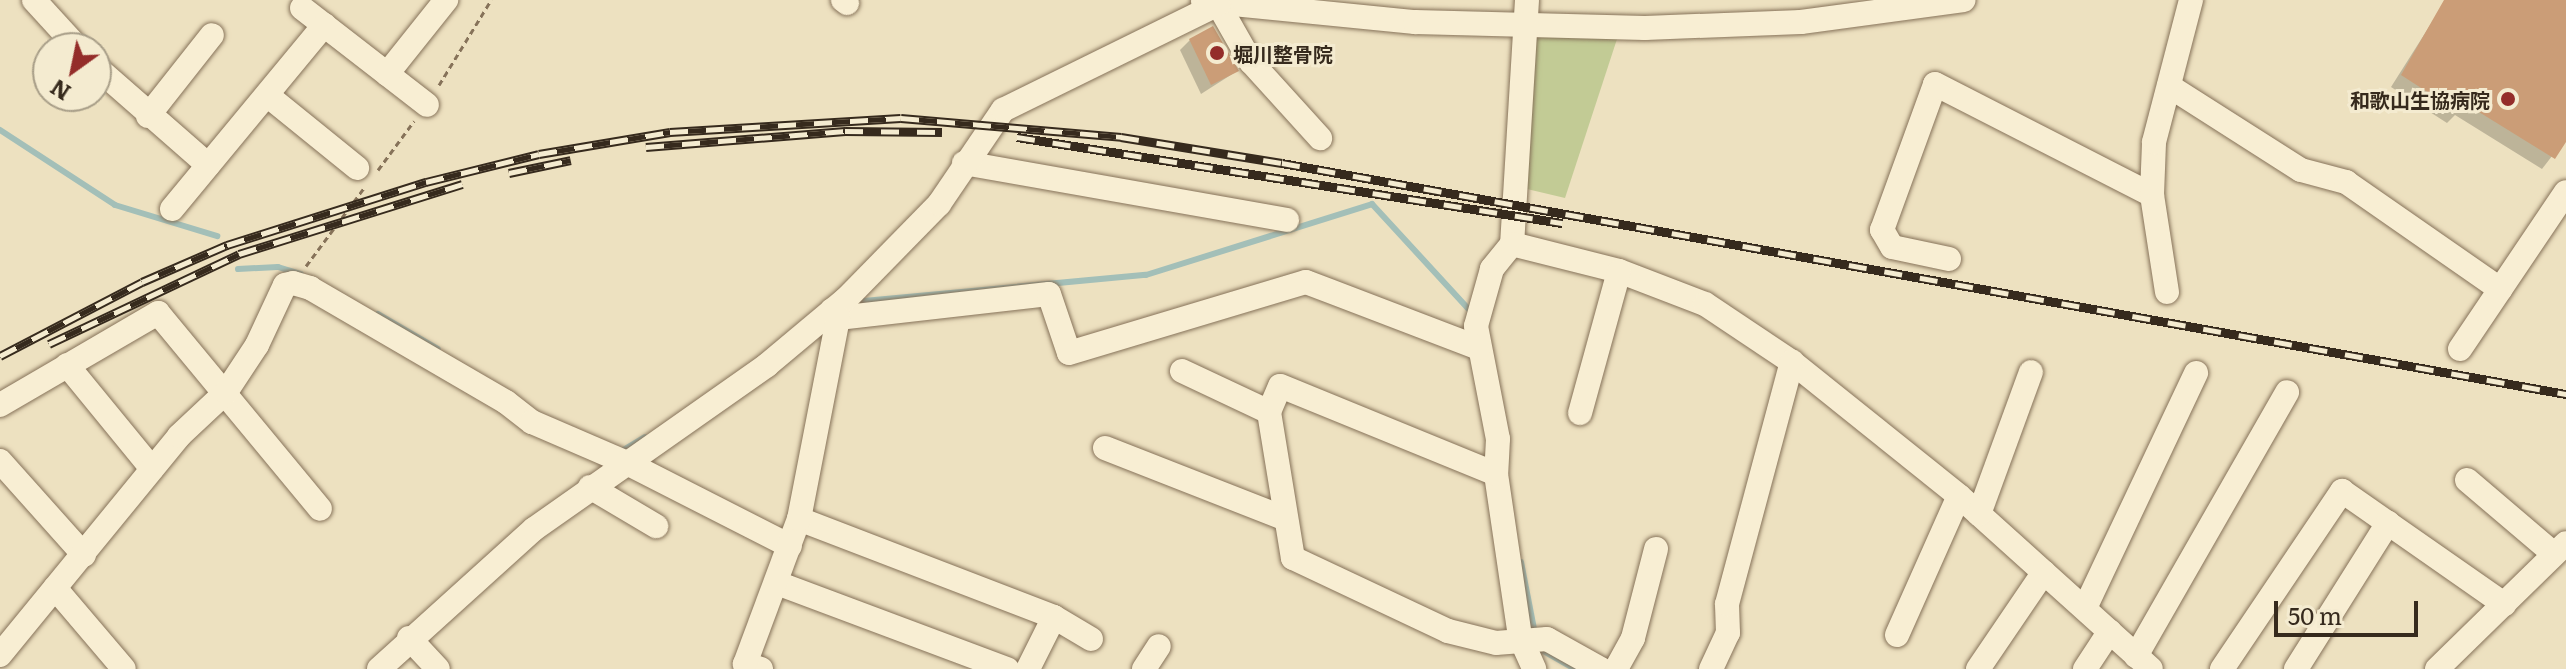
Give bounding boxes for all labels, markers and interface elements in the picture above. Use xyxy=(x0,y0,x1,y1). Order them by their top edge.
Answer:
north arrow xyxy=(32,32,112,112)
place label: 堀川整骨院 xyxy=(1233,41,1333,65)
marker: 堀川整骨院 xyxy=(1208,44,1226,62)
text: N xyxy=(43,72,76,110)
place label: 和歌山生協病院 xyxy=(2350,87,2490,111)
marker: 和歌山生協病院 xyxy=(2497,88,2519,110)
scale bar xyxy=(2278,585,2422,635)
text: 50 m xyxy=(2288,597,2342,632)

